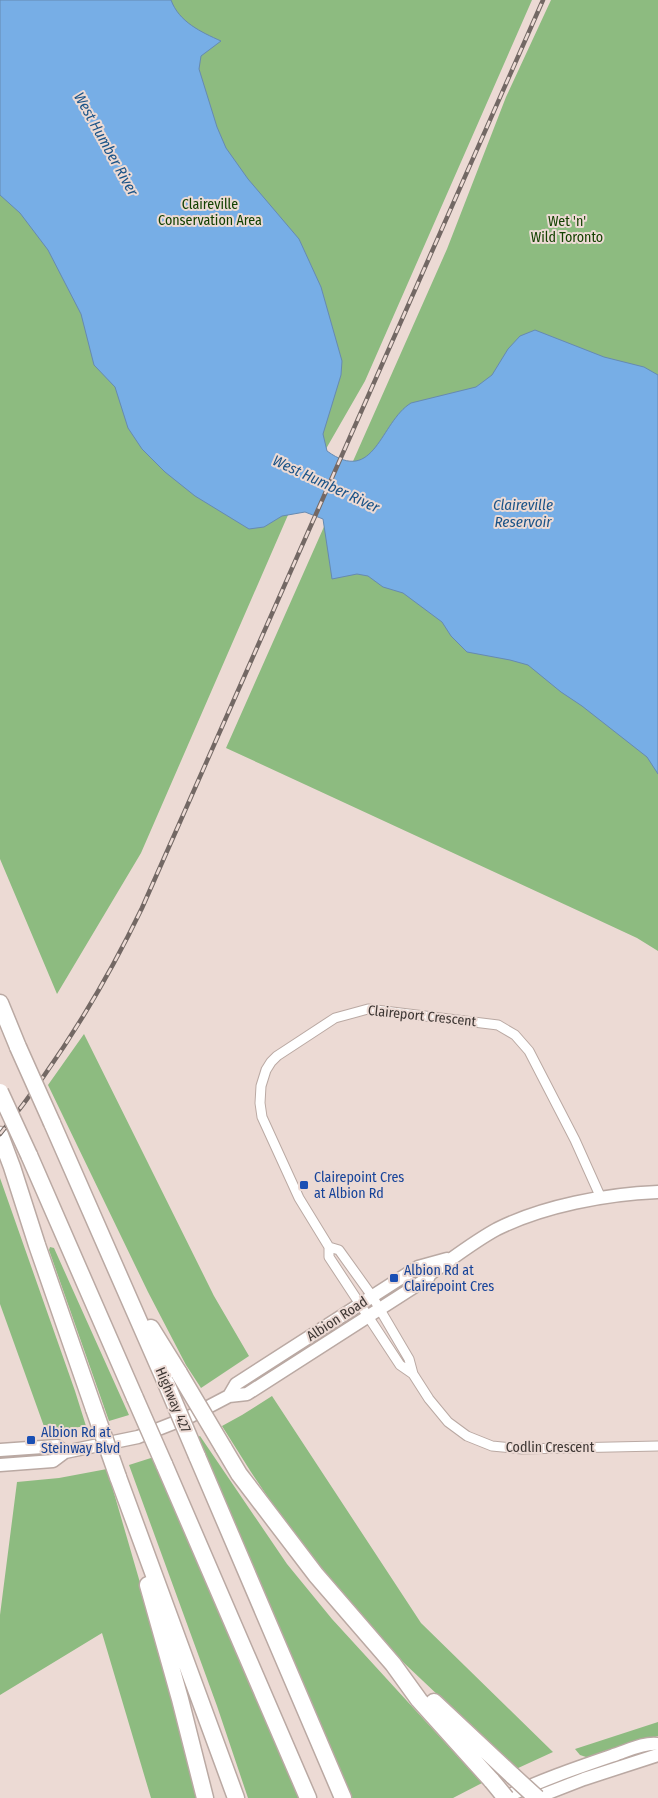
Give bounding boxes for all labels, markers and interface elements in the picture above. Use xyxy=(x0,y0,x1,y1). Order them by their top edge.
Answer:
water label: West Humber River xyxy=(70,89,142,200)
park label: Claireville Conservation Area xyxy=(158,196,262,229)
park label: Wet 'n' Wild Toronto xyxy=(531,213,603,246)
water label: West Humber River xyxy=(270,451,383,517)
water label: Claireville Reservoir xyxy=(493,496,553,531)
street label: Claireport Crescent xyxy=(367,1002,477,1030)
place label: Clairepoint Cres at Albion Rd xyxy=(314,1169,404,1202)
marker: Clairepoint Cres at Albion Rd xyxy=(298,1179,310,1191)
place label: Albion Rd at Clairepoint Cres xyxy=(404,1262,494,1295)
marker: Albion Rd at Clairepoint Cres xyxy=(388,1272,400,1284)
street label: Albion Road xyxy=(303,1293,371,1345)
street label: Highway 427 xyxy=(152,1365,195,1436)
place label: Albion Rd at Steinway Blvd xyxy=(41,1424,120,1457)
marker: Albion Rd at Steinway Blvd xyxy=(25,1434,37,1446)
street label: Codlin Crescent xyxy=(506,1439,595,1456)

